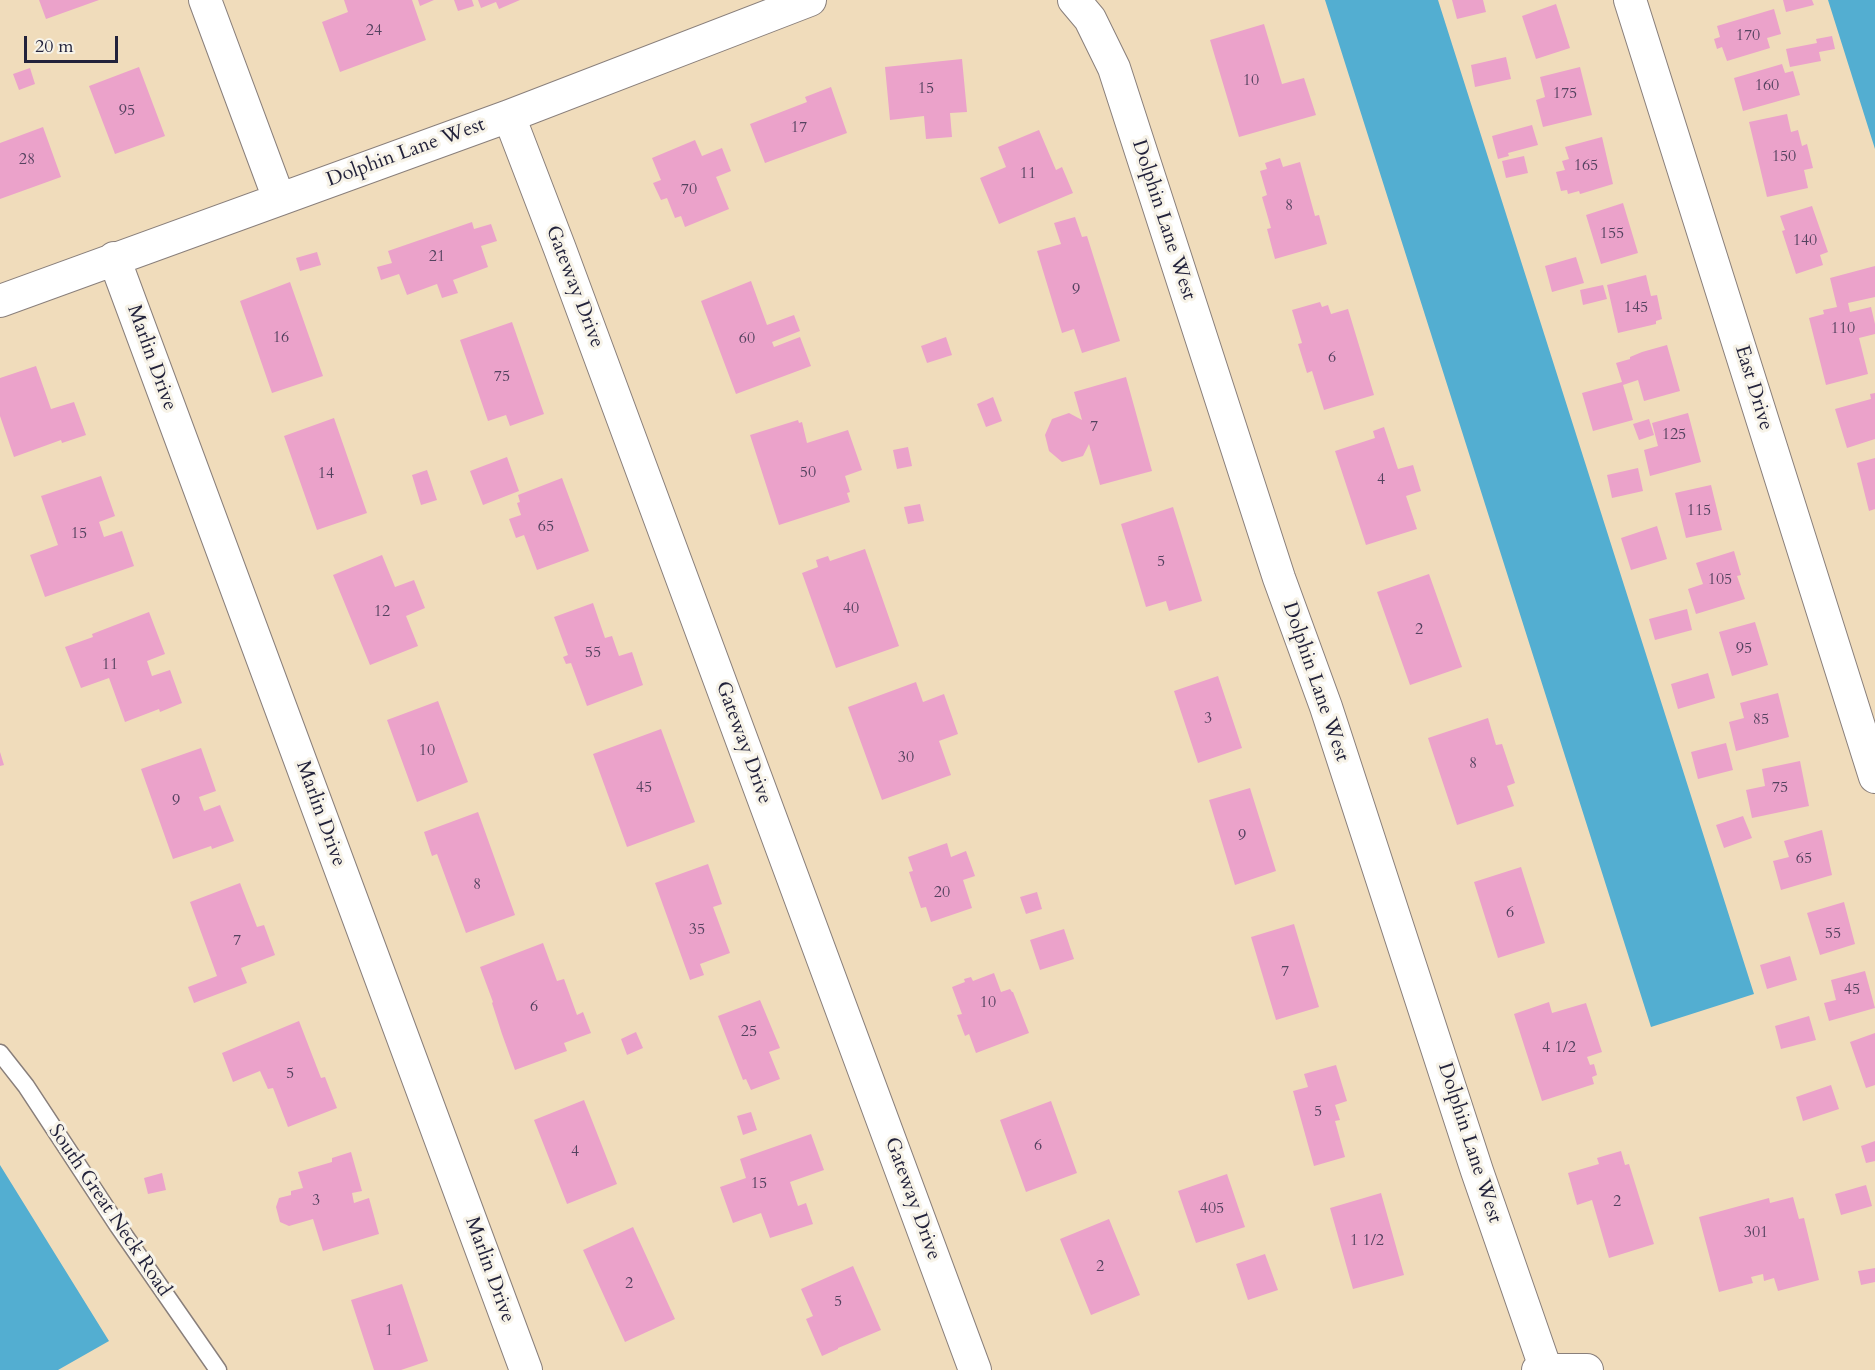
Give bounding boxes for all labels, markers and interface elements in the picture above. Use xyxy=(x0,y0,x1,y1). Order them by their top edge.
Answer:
house number: 24 xyxy=(366,21,382,41)
scale bar xyxy=(27,24,122,62)
house number: 170 xyxy=(1736,26,1760,46)
text: 20 m xyxy=(35,34,74,59)
house number: 10 xyxy=(1243,71,1259,91)
house number: 160 xyxy=(1755,76,1779,96)
house number: 15 xyxy=(918,79,934,99)
house number: 175 xyxy=(1553,84,1577,104)
house number: 95 xyxy=(119,101,135,121)
street label: Dolphin Lane West xyxy=(323,113,489,193)
house number: 17 xyxy=(791,118,807,138)
street label: Dolphin Lane West xyxy=(1126,137,1200,303)
house number: 150 xyxy=(1772,147,1796,167)
house number: 28 xyxy=(19,150,35,170)
house number: 165 xyxy=(1574,156,1598,176)
house number: 11 xyxy=(1020,164,1036,184)
house number: 70 xyxy=(681,180,697,200)
house number: 8 xyxy=(1285,196,1293,216)
street label: Gateway Drive xyxy=(540,223,608,351)
house number: 155 xyxy=(1600,224,1624,244)
house number: 140 xyxy=(1793,231,1817,251)
house number: 21 xyxy=(429,247,445,267)
house number: 9 xyxy=(1072,280,1080,300)
house number: 145 xyxy=(1624,298,1648,318)
street label: Marlin Drive xyxy=(121,302,181,414)
house number: 110 xyxy=(1831,319,1855,339)
house number: 16 xyxy=(273,328,289,348)
house number: 60 xyxy=(739,329,755,349)
street label: East Drive xyxy=(1729,343,1777,433)
house number: 6 xyxy=(1328,348,1336,368)
house number: 75 xyxy=(494,367,510,387)
house number: 7 xyxy=(1090,417,1098,437)
house number: 125 xyxy=(1662,425,1686,445)
house number: 50 xyxy=(800,463,816,483)
house number: 14 xyxy=(318,464,334,484)
house number: 4 xyxy=(1377,470,1385,490)
house number: 115 xyxy=(1687,501,1711,521)
house number: 65 xyxy=(538,517,554,537)
house number: 15 xyxy=(71,524,87,544)
house number: 5 xyxy=(1157,552,1165,572)
house number: 105 xyxy=(1708,570,1732,590)
house number: 40 xyxy=(843,599,859,619)
street label: Dolphin Lane West xyxy=(1276,599,1354,765)
house number: 12 xyxy=(374,602,390,622)
house number: 2 xyxy=(1415,620,1423,640)
house number: 95 xyxy=(1736,639,1752,659)
house number: 55 xyxy=(585,643,601,663)
house number: 11 xyxy=(102,655,118,675)
street label: Gateway Drive xyxy=(710,678,776,808)
house number: 3 xyxy=(1204,709,1212,729)
house number: 85 xyxy=(1753,710,1769,730)
house number: 10 xyxy=(419,741,435,761)
house number: 30 xyxy=(898,748,914,768)
house number: 8 xyxy=(1469,754,1477,774)
street label: Marlin Drive xyxy=(290,758,350,870)
house number: 45 xyxy=(636,778,652,798)
house number: 75 xyxy=(1772,778,1788,798)
house number: 9 xyxy=(172,791,180,811)
house number: 9 xyxy=(1238,826,1246,846)
house number: 65 xyxy=(1796,849,1812,869)
house number: 8 xyxy=(473,875,481,895)
house number: 20 xyxy=(934,883,950,903)
house number: 6 xyxy=(1506,903,1514,923)
house number: 35 xyxy=(689,920,705,940)
house number: 55 xyxy=(1825,924,1841,944)
house number: 7 xyxy=(233,931,241,951)
house number: 7 xyxy=(1281,962,1289,982)
house number: 45 xyxy=(1844,980,1860,1000)
house number: 10 xyxy=(980,993,996,1013)
house number: 6 xyxy=(530,997,538,1017)
house number: 25 xyxy=(741,1022,757,1042)
house number: 4 1/2 xyxy=(1542,1038,1576,1058)
street label: Dolphin Lane West xyxy=(1432,1060,1506,1226)
house number: 5 xyxy=(286,1064,294,1084)
house number: 5 xyxy=(1314,1102,1322,1122)
street label: South Great Neck Road xyxy=(42,1120,176,1302)
street label: Gateway Drive xyxy=(879,1134,945,1264)
house number: 6 xyxy=(1034,1136,1042,1156)
house number: 4 xyxy=(571,1142,579,1162)
house number: 15 xyxy=(751,1174,767,1194)
house number: 3 xyxy=(312,1191,320,1211)
house number: 2 xyxy=(1613,1192,1621,1212)
house number: 405 xyxy=(1200,1199,1224,1219)
street label: Marlin Drive xyxy=(459,1214,519,1326)
house number: 301 xyxy=(1744,1223,1768,1243)
house number: 1 1/2 xyxy=(1350,1231,1384,1251)
house number: 2 xyxy=(1096,1257,1104,1277)
house number: 2 xyxy=(625,1274,633,1294)
house number: 5 xyxy=(834,1292,842,1312)
house number: 1 xyxy=(385,1321,393,1341)

